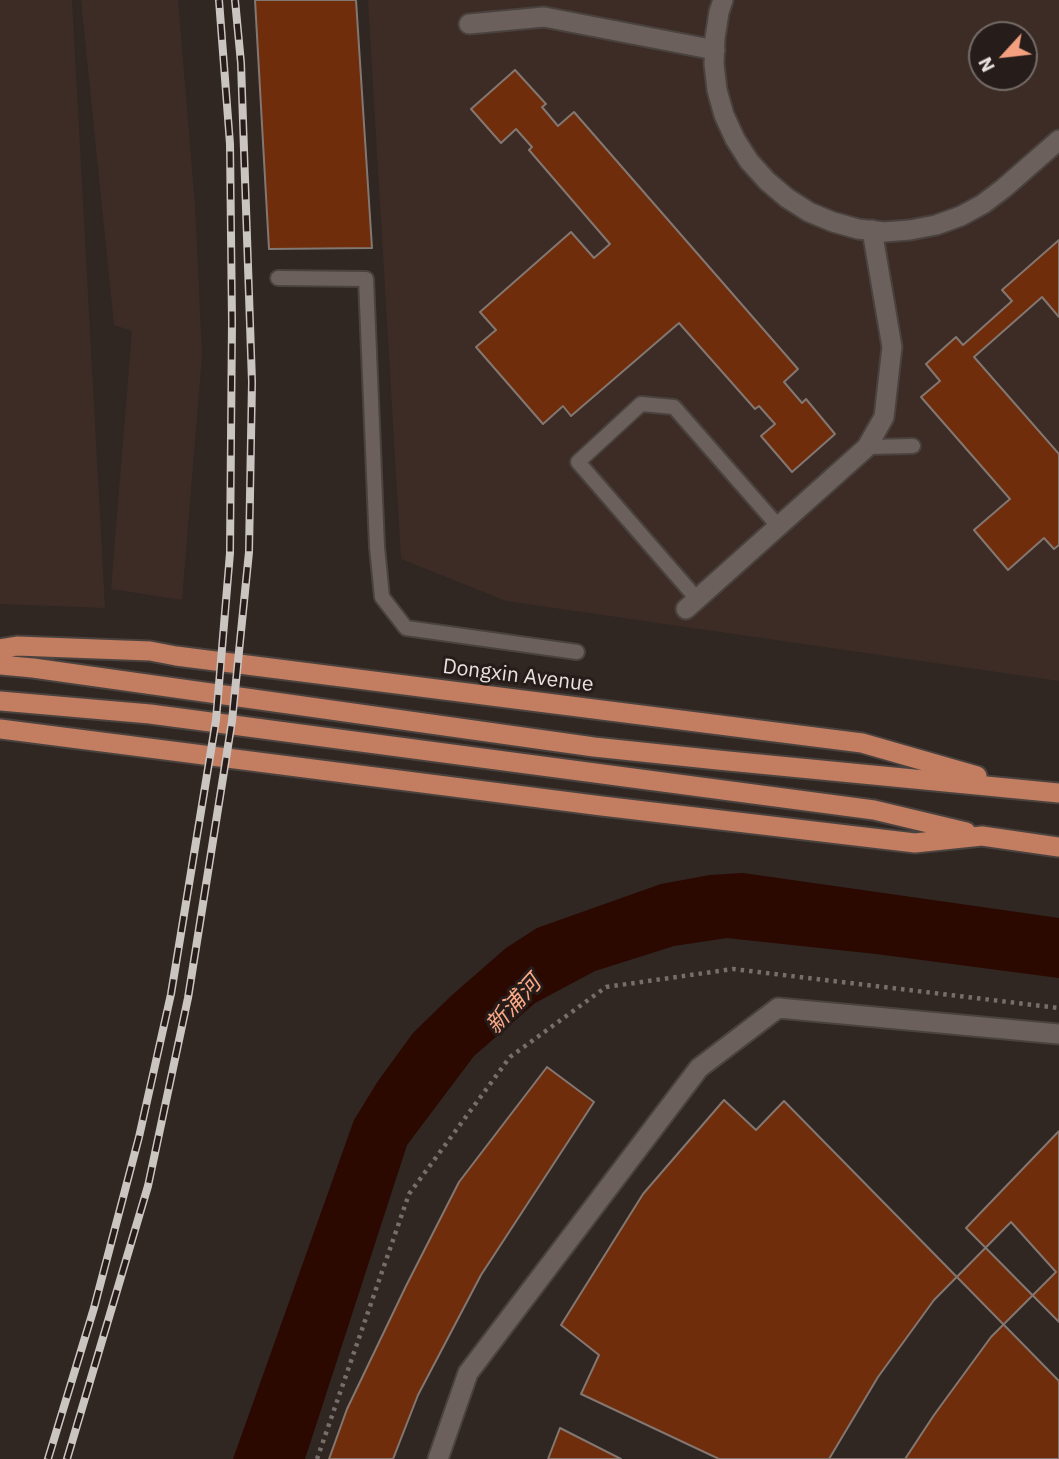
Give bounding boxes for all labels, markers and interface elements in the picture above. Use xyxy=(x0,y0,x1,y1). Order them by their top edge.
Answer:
north arrow xyxy=(968,21,1038,91)
text: N xyxy=(972,53,1000,76)
street label: Dongxin Avenue xyxy=(441,654,595,698)
water label: 新浦河 xyxy=(481,970,547,1040)

